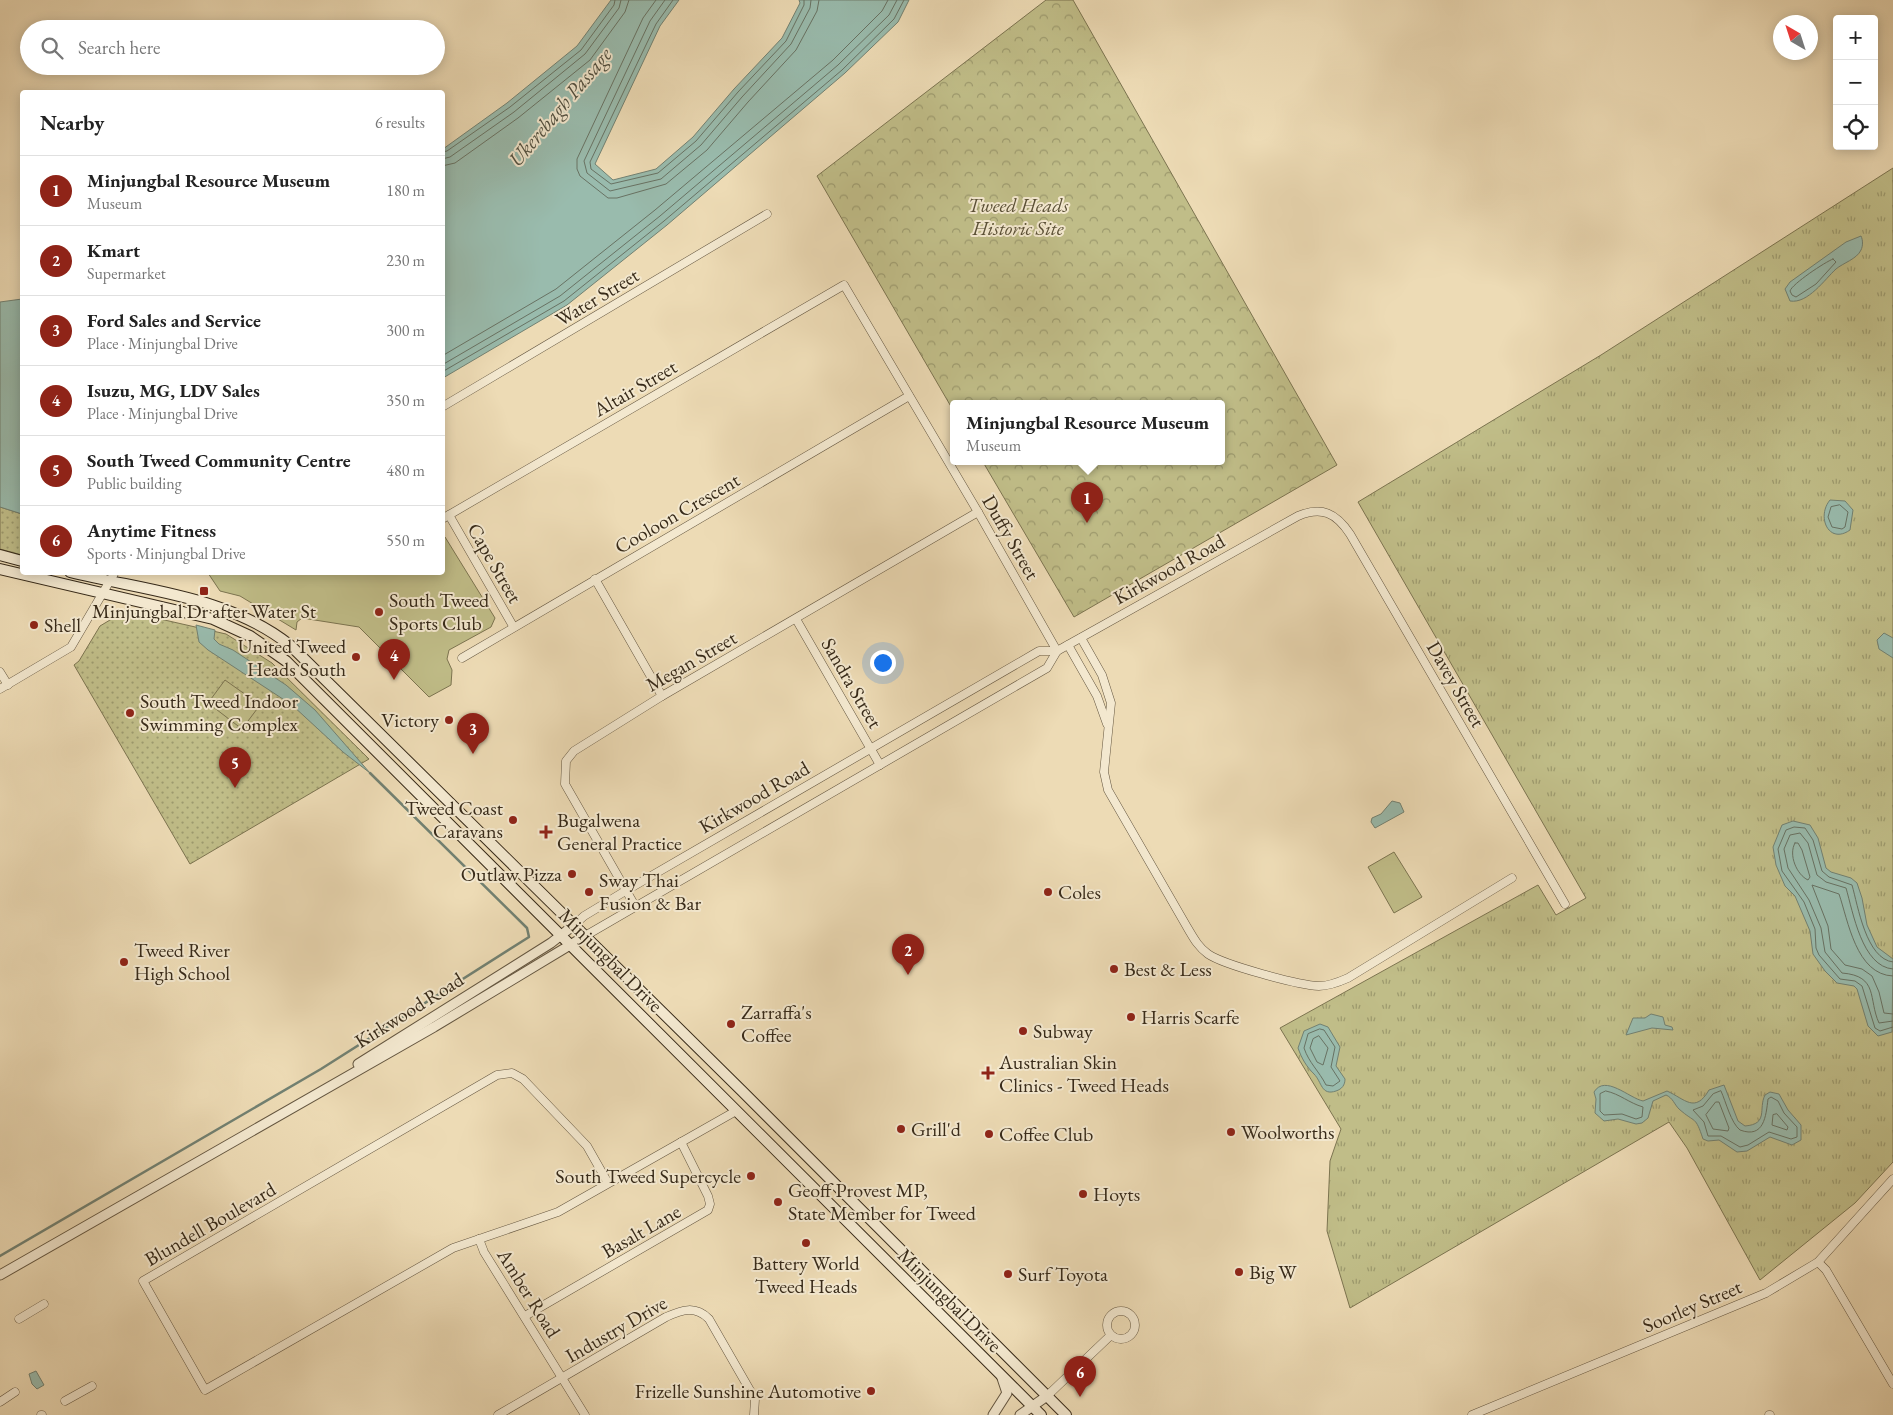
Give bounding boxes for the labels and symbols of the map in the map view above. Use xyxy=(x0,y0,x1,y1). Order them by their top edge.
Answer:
north arrow xyxy=(1773,15,1818,60)
water label: Ukerebagh Passage xyxy=(502,41,618,172)
park label: Tweed Heads Historic Site xyxy=(968,192,1069,241)
street label: Water Street xyxy=(550,262,644,332)
street label: Altair Street xyxy=(588,353,682,423)
street label: Cooloon Crescent xyxy=(610,466,745,559)
pin: 1 xyxy=(1071,482,1103,523)
street label: Duffy Street xyxy=(976,490,1046,585)
street label: Cape Street xyxy=(462,518,529,608)
street label: Kirkwood Road xyxy=(1109,527,1230,610)
marker: Minjungbal Dr after Water St xyxy=(198,585,210,597)
place label: South Tweed Sports Club xyxy=(389,587,490,636)
place label: Minjungbal Dr after Water St xyxy=(92,598,317,624)
marker: South Tweed Sports Club xyxy=(373,606,385,618)
place label: Shell xyxy=(44,612,81,638)
marker: Shell xyxy=(28,619,40,631)
street label: Megan Street xyxy=(641,624,742,697)
place label: United Tweed Heads South xyxy=(238,633,347,682)
street label: Sandra Street xyxy=(816,633,889,734)
street label: Davey Street xyxy=(1421,636,1491,732)
pin: 4 xyxy=(378,639,410,680)
your location xyxy=(870,650,896,676)
marker: United Tweed Heads South xyxy=(350,651,362,663)
place label: South Tweed Indoor Swimming Complex xyxy=(140,688,299,737)
marker: South Tweed Indoor Swimming Complex xyxy=(124,707,136,719)
place label: Victory xyxy=(381,707,439,733)
pin: 3 xyxy=(457,713,489,754)
marker: Victory xyxy=(443,714,455,726)
pin: 5 xyxy=(219,747,251,788)
street label: Kirkwood Road xyxy=(694,754,815,839)
place label: Tweed Coast Caravans xyxy=(405,795,504,844)
place label: Bugalwena General Practice xyxy=(557,807,682,856)
marker: Tweed Coast Caravans xyxy=(507,814,519,826)
marker: Bugalwena General Practice xyxy=(539,825,553,839)
place label: Outlaw Pizza xyxy=(461,861,562,887)
place label: Sway Thai Fusion & Bar xyxy=(599,867,701,916)
marker: Outlaw Pizza xyxy=(566,868,578,880)
place label: Coles xyxy=(1058,879,1101,905)
marker: Sway Thai Fusion & Bar xyxy=(583,886,595,898)
marker: Coles xyxy=(1042,886,1054,898)
street label: Minjungbal Drive xyxy=(553,902,669,1018)
pin: 2 xyxy=(892,934,924,975)
place label: Tweed River High School xyxy=(134,937,230,986)
marker: Tweed River High School xyxy=(118,956,130,968)
place label: Best & Less xyxy=(1124,956,1212,982)
marker: Best & Less xyxy=(1108,963,1120,975)
street label: Kirkwood Road xyxy=(350,966,469,1054)
place label: Zarraffa's Coffee xyxy=(741,999,812,1048)
place label: Harris Scarfe xyxy=(1141,1004,1240,1030)
marker: Harris Scarfe xyxy=(1125,1011,1137,1023)
marker: Zarraffa's Coffee xyxy=(725,1018,737,1030)
place label: Subway xyxy=(1033,1018,1093,1044)
marker: Subway xyxy=(1017,1025,1029,1037)
place label: Australian Skin Clinics - Tweed Heads xyxy=(998,1049,1169,1098)
marker: Australian Skin Clinics - Tweed Heads xyxy=(981,1066,995,1080)
place label: Grill'd xyxy=(911,1116,962,1142)
place label: Woolworths xyxy=(1241,1119,1334,1145)
place label: Coffee Club xyxy=(999,1121,1093,1147)
marker: Grill'd xyxy=(895,1123,907,1135)
marker: Woolworths xyxy=(1225,1126,1237,1138)
marker: Coffee Club xyxy=(983,1128,995,1140)
place label: South Tweed Supercycle xyxy=(555,1163,741,1189)
marker: South Tweed Supercycle xyxy=(745,1170,757,1182)
street label: Blundell Boulevard xyxy=(140,1176,281,1272)
place label: Geoff Provest MP, State Member for Tweed xyxy=(788,1177,977,1226)
place label: Hoyts xyxy=(1093,1181,1140,1207)
marker: Hoyts xyxy=(1077,1188,1089,1200)
marker: Geoff Provest MP, State Member for Tweed xyxy=(772,1196,784,1208)
street label: Basalt Lane xyxy=(597,1198,685,1264)
marker: Battery World Tweed Heads xyxy=(800,1237,812,1249)
street label: Minjungbal Drive xyxy=(892,1242,1008,1358)
street label: Amber Road xyxy=(491,1243,567,1343)
place label: Battery World Tweed Heads xyxy=(752,1250,861,1299)
place label: Big W xyxy=(1249,1259,1297,1285)
place label: Surf Toyota xyxy=(1018,1261,1108,1287)
marker: Big W xyxy=(1233,1266,1245,1278)
marker: Surf Toyota xyxy=(1002,1268,1014,1280)
street label: Soorley Street xyxy=(1639,1273,1746,1338)
street label: Industry Drive xyxy=(561,1289,672,1368)
pin: 6 xyxy=(1064,1356,1096,1397)
place label: Frizelle Sunshine Automotive xyxy=(635,1378,861,1404)
marker: Frizelle Sunshine Automotive xyxy=(865,1385,877,1397)

